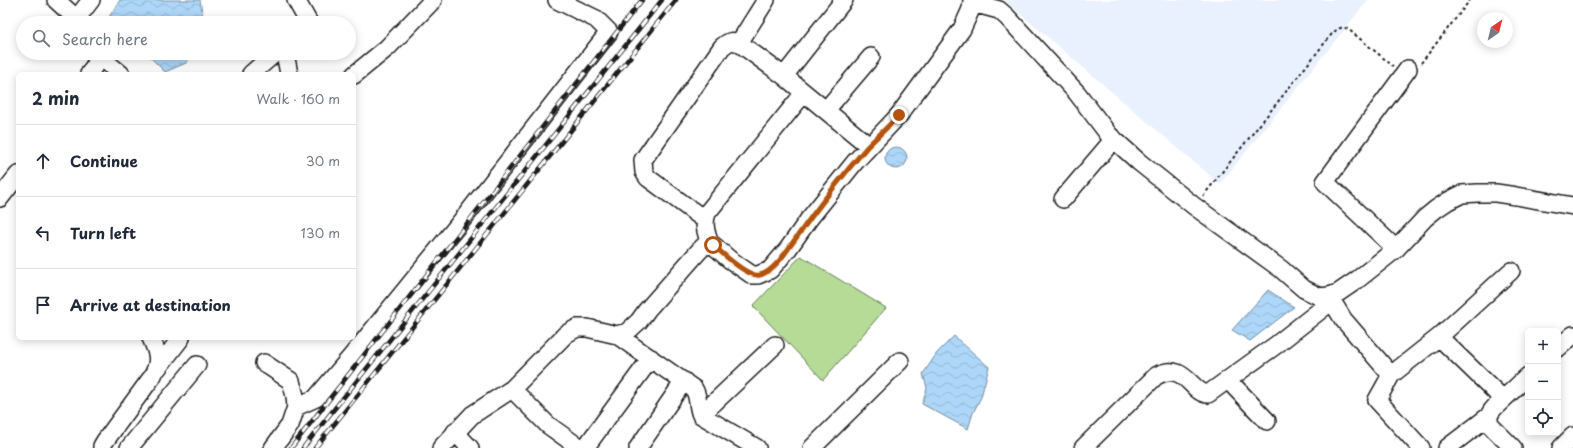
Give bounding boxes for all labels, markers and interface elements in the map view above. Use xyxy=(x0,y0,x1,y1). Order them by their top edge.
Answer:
north arrow xyxy=(1477,12,1513,48)
search box xyxy=(16,16,356,60)
icon: search xyxy=(30,27,52,49)
text: Search here xyxy=(62,27,148,50)
text: 2 min xyxy=(32,85,79,111)
text: Walk · 160 m xyxy=(257,89,340,108)
route end xyxy=(890,106,908,124)
text: Continue xyxy=(70,149,138,172)
icon: ahead xyxy=(32,150,54,172)
text: 30 m xyxy=(306,151,340,170)
text: Turn left xyxy=(70,221,136,244)
icon: left xyxy=(32,222,54,244)
text: 130 m xyxy=(301,223,340,242)
route start xyxy=(704,236,722,254)
text: Arrive at destination xyxy=(70,293,231,316)
icon: arrive xyxy=(32,294,54,316)
map controls xyxy=(1525,328,1561,436)
button: + xyxy=(1525,328,1561,364)
button: − xyxy=(1525,364,1561,400)
button: locate xyxy=(1525,400,1561,436)

